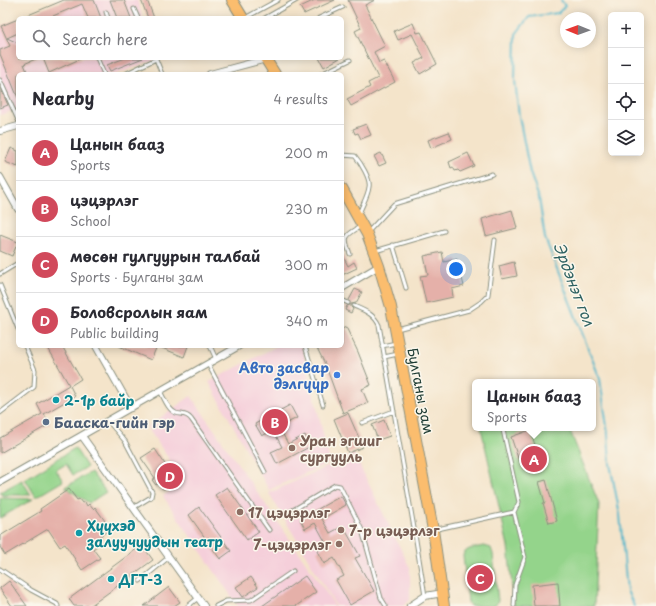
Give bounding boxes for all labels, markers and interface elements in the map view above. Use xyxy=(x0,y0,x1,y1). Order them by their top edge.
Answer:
north arrow xyxy=(560,12,596,48)
map controls xyxy=(608,12,644,156)
button: + xyxy=(608,12,644,48)
search box xyxy=(16,16,344,60)
icon: search xyxy=(30,27,52,49)
text: Search here xyxy=(62,27,148,50)
button: − xyxy=(608,48,644,84)
button: locate xyxy=(608,84,644,120)
text: Nearby xyxy=(32,85,94,111)
text: 4 results xyxy=(274,89,328,108)
button: layers xyxy=(608,120,644,156)
text: Цанын бааз xyxy=(70,132,165,155)
text: A xyxy=(40,143,50,162)
text: 200 m xyxy=(285,143,328,162)
text: Sports xyxy=(70,155,110,174)
text: цэцэрлэг xyxy=(70,188,138,211)
text: B xyxy=(41,199,49,218)
text: 230 m xyxy=(286,199,328,218)
text: School xyxy=(70,211,111,230)
water label: Эрдэнэт гол xyxy=(549,239,602,329)
text: мөсөн гулгуурын талбай xyxy=(70,244,260,267)
text: C xyxy=(40,255,50,274)
text: 300 m xyxy=(284,255,328,274)
your location xyxy=(446,259,466,279)
text: Sports · Булганы зам xyxy=(70,267,204,286)
text: Боловсролын яам xyxy=(70,300,208,323)
text: D xyxy=(40,311,50,330)
text: 340 m xyxy=(285,311,328,330)
text: Public building xyxy=(70,323,159,342)
street label: Булганы зам xyxy=(402,346,440,436)
place label: Авто засвар дэлгүүр xyxy=(239,357,329,394)
marker: Авто засвар дэлгүүр xyxy=(332,370,342,380)
popup xyxy=(472,379,596,431)
text: Цанын бааз xyxy=(487,384,581,407)
place label: 2-1р байр xyxy=(64,390,135,411)
marker: 2-1р байр xyxy=(51,395,61,405)
pin: B xyxy=(262,407,288,437)
text: Sports xyxy=(487,407,527,426)
place label: Бааска-гийн гэр xyxy=(54,412,175,433)
marker: Бааска-гийн гэр xyxy=(41,417,51,427)
place label: Уран эгшиг сургууль xyxy=(299,430,382,467)
marker: Уран эгшиг сургууль xyxy=(287,443,297,453)
pin: A xyxy=(521,444,547,474)
pin: D xyxy=(157,461,183,491)
place label: 17 цэцэрлэг xyxy=(248,502,331,523)
marker: 17 цэцэрлэг xyxy=(235,507,245,517)
place label: Хүүхэд залуучуудын театр xyxy=(86,515,223,552)
place label: 7-р цэцэрлэг xyxy=(349,520,440,541)
marker: 7-р цэцэрлэг xyxy=(336,525,346,535)
marker: Хүүхэд залуучуудын театр xyxy=(74,528,84,538)
place label: 7-цэцэрлэг xyxy=(253,534,332,555)
marker: 7-цэцэрлэг xyxy=(334,539,344,549)
pin: C xyxy=(467,563,493,593)
place label: ДГТ-3 xyxy=(118,569,162,590)
marker: ДГТ-3 xyxy=(106,574,116,584)

